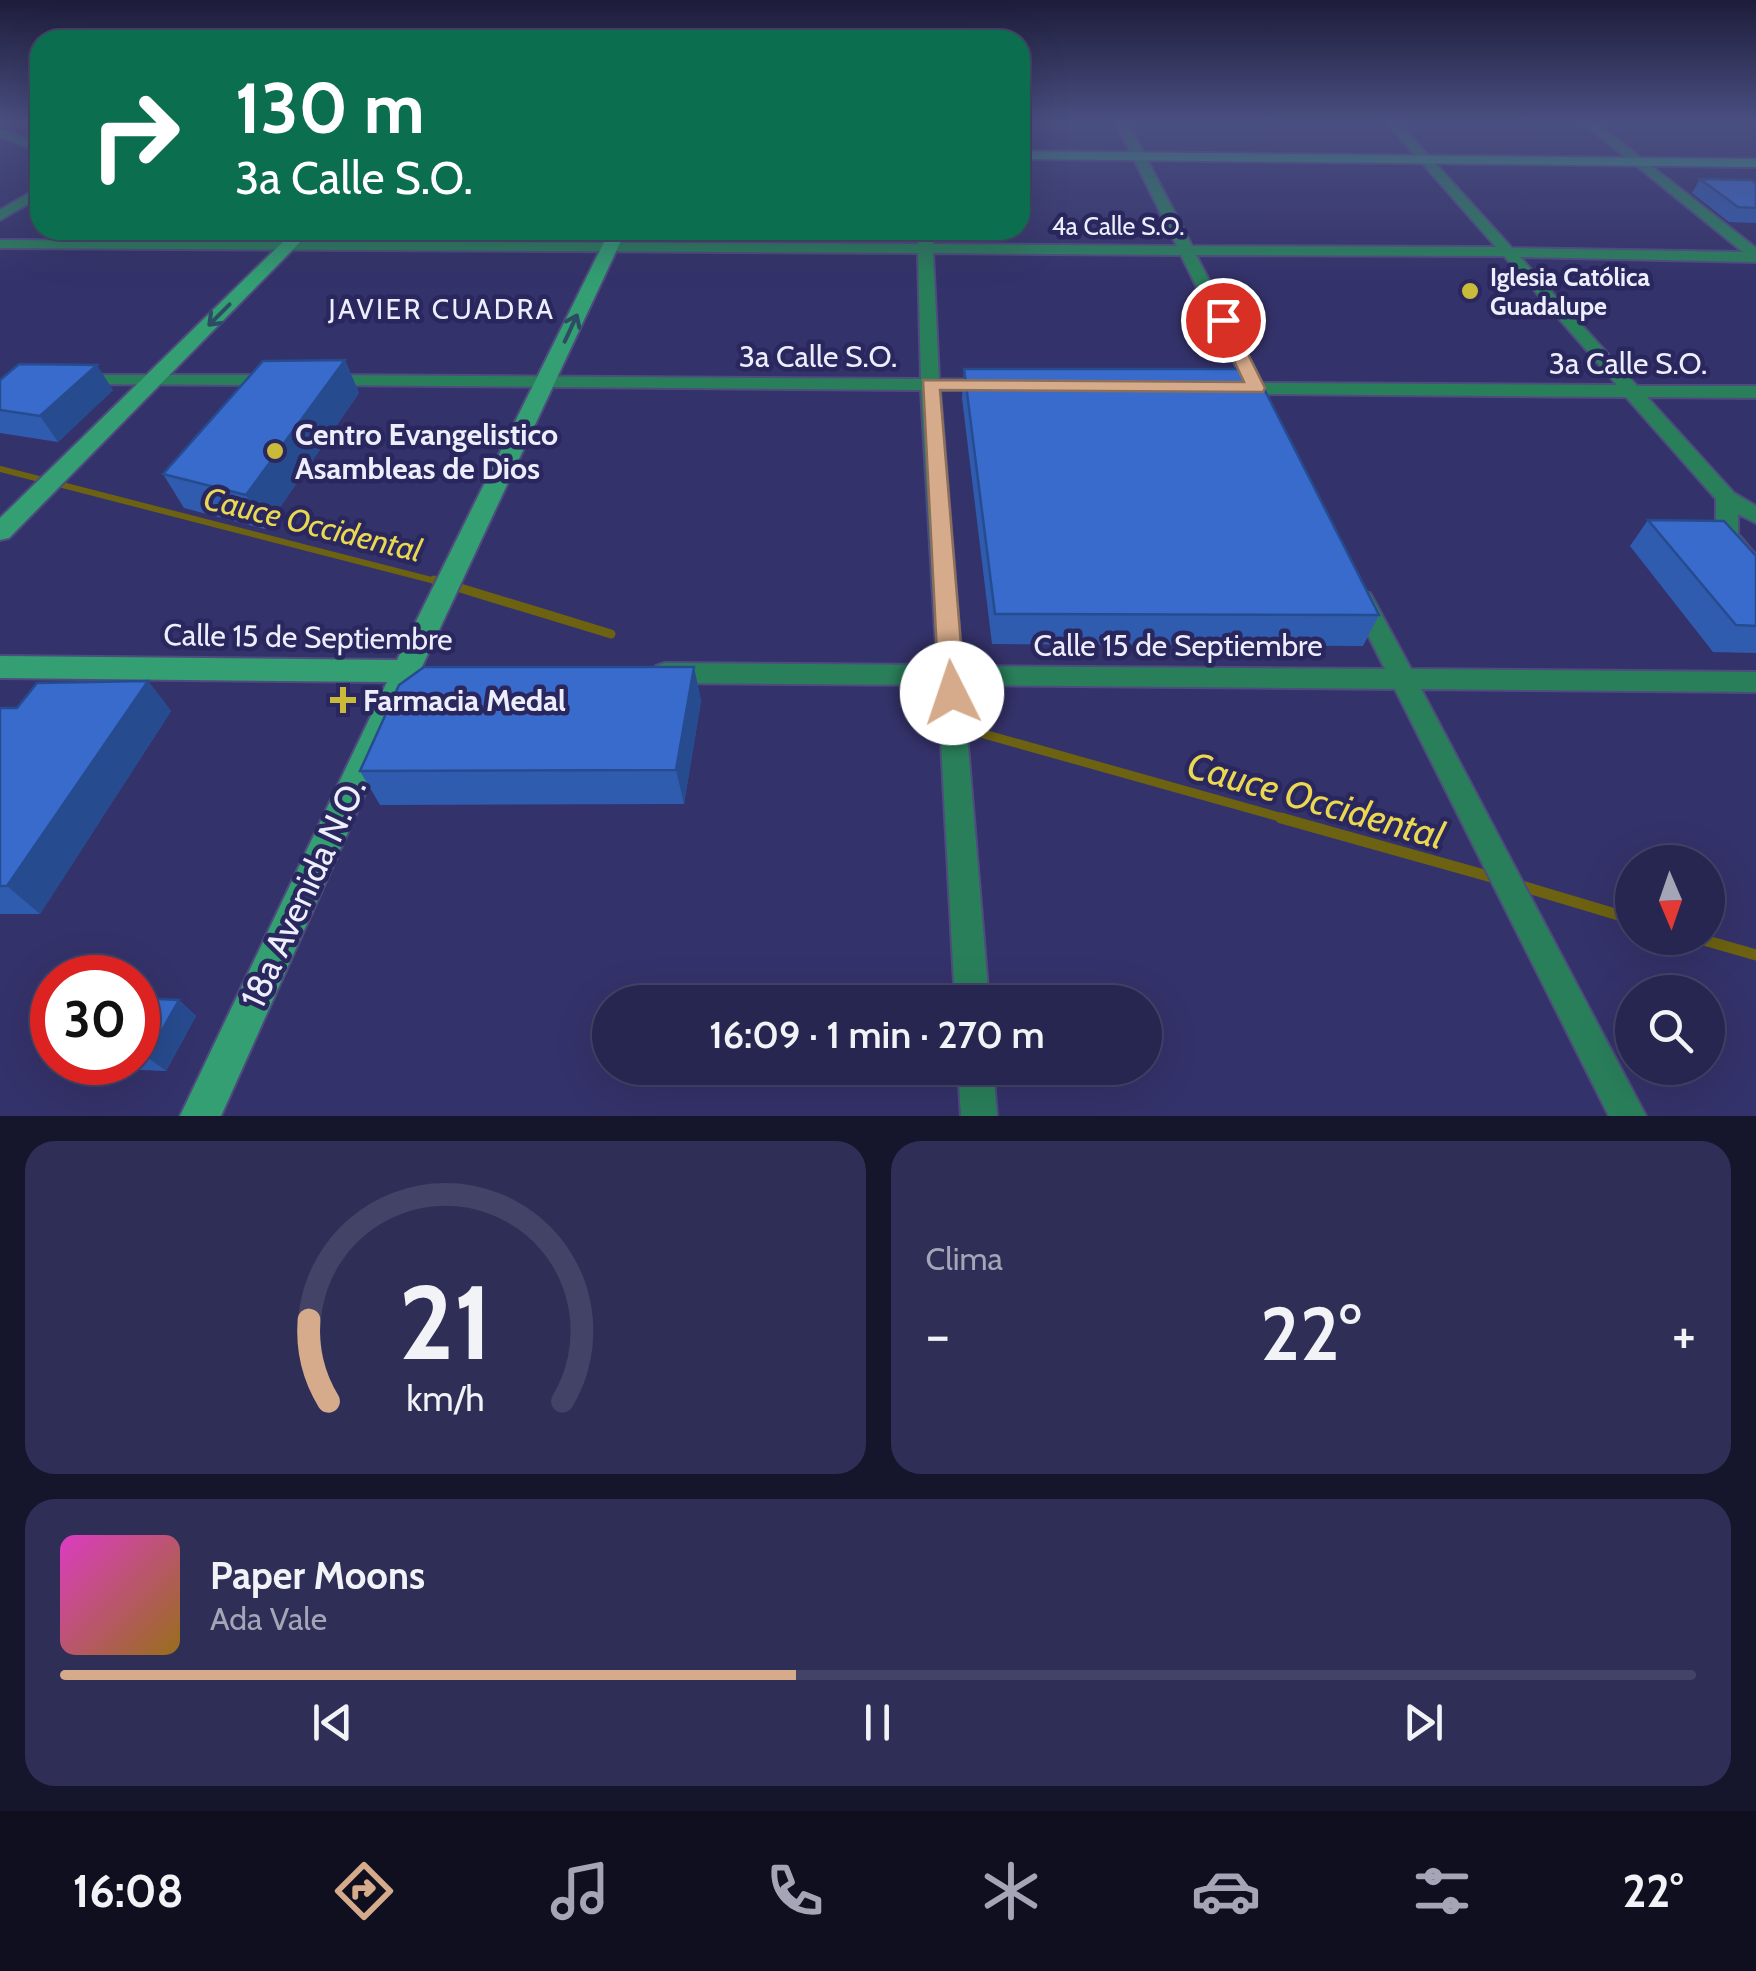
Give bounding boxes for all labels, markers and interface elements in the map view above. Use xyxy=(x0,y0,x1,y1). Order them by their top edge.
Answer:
text: 130 m xyxy=(235,65,425,151)
icon: right xyxy=(70,70,200,200)
text: 3a Calle S.O. xyxy=(235,151,473,205)
street label: 4a Calle S.O. xyxy=(1051,211,1185,241)
place label: Iglesia Católica Guadalupe xyxy=(1490,262,1650,321)
pin xyxy=(1181,278,1266,363)
marker: Iglesia Católica Guadalupe xyxy=(1459,280,1481,302)
district label: JAVIER CUADRA xyxy=(327,292,556,326)
icon: arrive xyxy=(1196,293,1251,348)
one-way arrow xyxy=(208,302,232,326)
one-way arrow xyxy=(563,314,582,344)
street label: 3a Calle S.O. xyxy=(739,338,897,375)
street label: 3a Calle S.O. xyxy=(1549,345,1707,382)
place label: Centro Evangelistico Asambleas de Dios xyxy=(295,416,558,487)
marker: Centro Evangelistico Asambleas de Dios xyxy=(264,440,286,462)
water label: Cauce Occidental xyxy=(200,478,427,570)
street label: Calle 15 de Septiembre xyxy=(163,616,453,658)
street label: Calle 15 de Septiembre xyxy=(1033,627,1323,664)
position arrow xyxy=(900,641,1004,745)
place label: Farmacia Medal xyxy=(363,682,566,719)
marker: Farmacia Medal xyxy=(332,689,354,711)
water label: Cauce Occidental xyxy=(1182,741,1450,859)
street label: 18a Avenida N.O. xyxy=(231,771,375,1015)
north arrow xyxy=(1615,845,1725,955)
map controls xyxy=(1615,845,1725,1085)
speed limit sign: 30 xyxy=(30,955,160,1085)
button: search xyxy=(1615,975,1725,1085)
text: 16:09 · 1 min · 270 m xyxy=(709,1011,1045,1058)
text: Clima xyxy=(926,1239,1003,1278)
text: 21 xyxy=(399,1259,492,1385)
text: 22° xyxy=(1260,1288,1361,1379)
text: − xyxy=(926,1301,950,1368)
text: + xyxy=(1672,1301,1696,1368)
text: km/h xyxy=(406,1377,484,1420)
text: Paper Moons xyxy=(210,1552,425,1599)
text: Ada Vale xyxy=(210,1599,327,1638)
icon: previous xyxy=(305,1695,360,1750)
icon: pause xyxy=(850,1695,905,1750)
icon: next xyxy=(1396,1695,1451,1750)
icon: directions xyxy=(329,1856,399,1926)
icon: music xyxy=(545,1856,615,1926)
icon: phone xyxy=(760,1856,830,1926)
icon: climate xyxy=(976,1856,1046,1926)
icon: car xyxy=(1191,1856,1261,1926)
icon: filters xyxy=(1407,1856,1477,1926)
text: 16:08 xyxy=(73,1864,184,1918)
text: 22° xyxy=(1623,1864,1683,1918)

